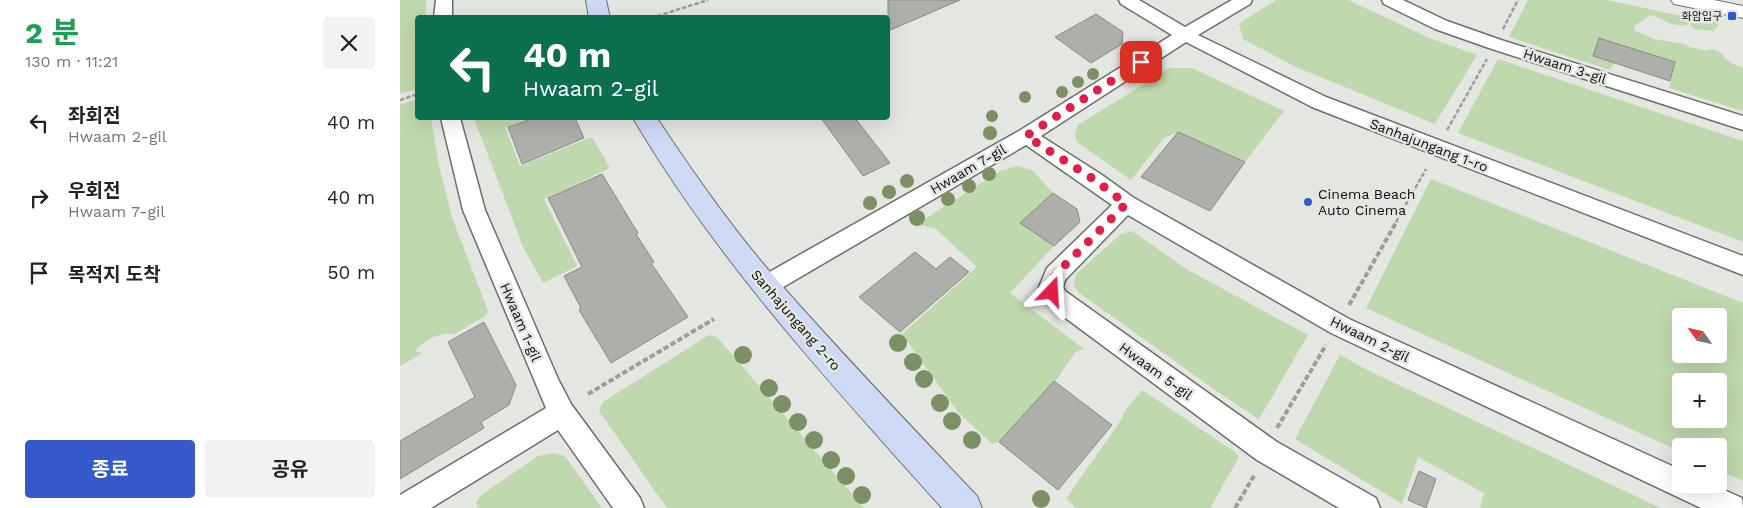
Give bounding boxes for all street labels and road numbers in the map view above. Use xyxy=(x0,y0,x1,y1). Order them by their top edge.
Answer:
street label: Hwaam 3-gil xyxy=(1521,45,1609,87)
street label: Sanhajungang 1-ro xyxy=(1368,115,1490,175)
street label: Hwaam 7-gil xyxy=(927,140,1009,197)
street label: Sanhajungang 2-ro xyxy=(748,266,844,374)
street label: Hwaam 1-gil xyxy=(497,280,545,364)
street label: Hwaam 2-gil xyxy=(1328,313,1413,365)
street label: Hwaam 5-gil xyxy=(1116,339,1196,403)

